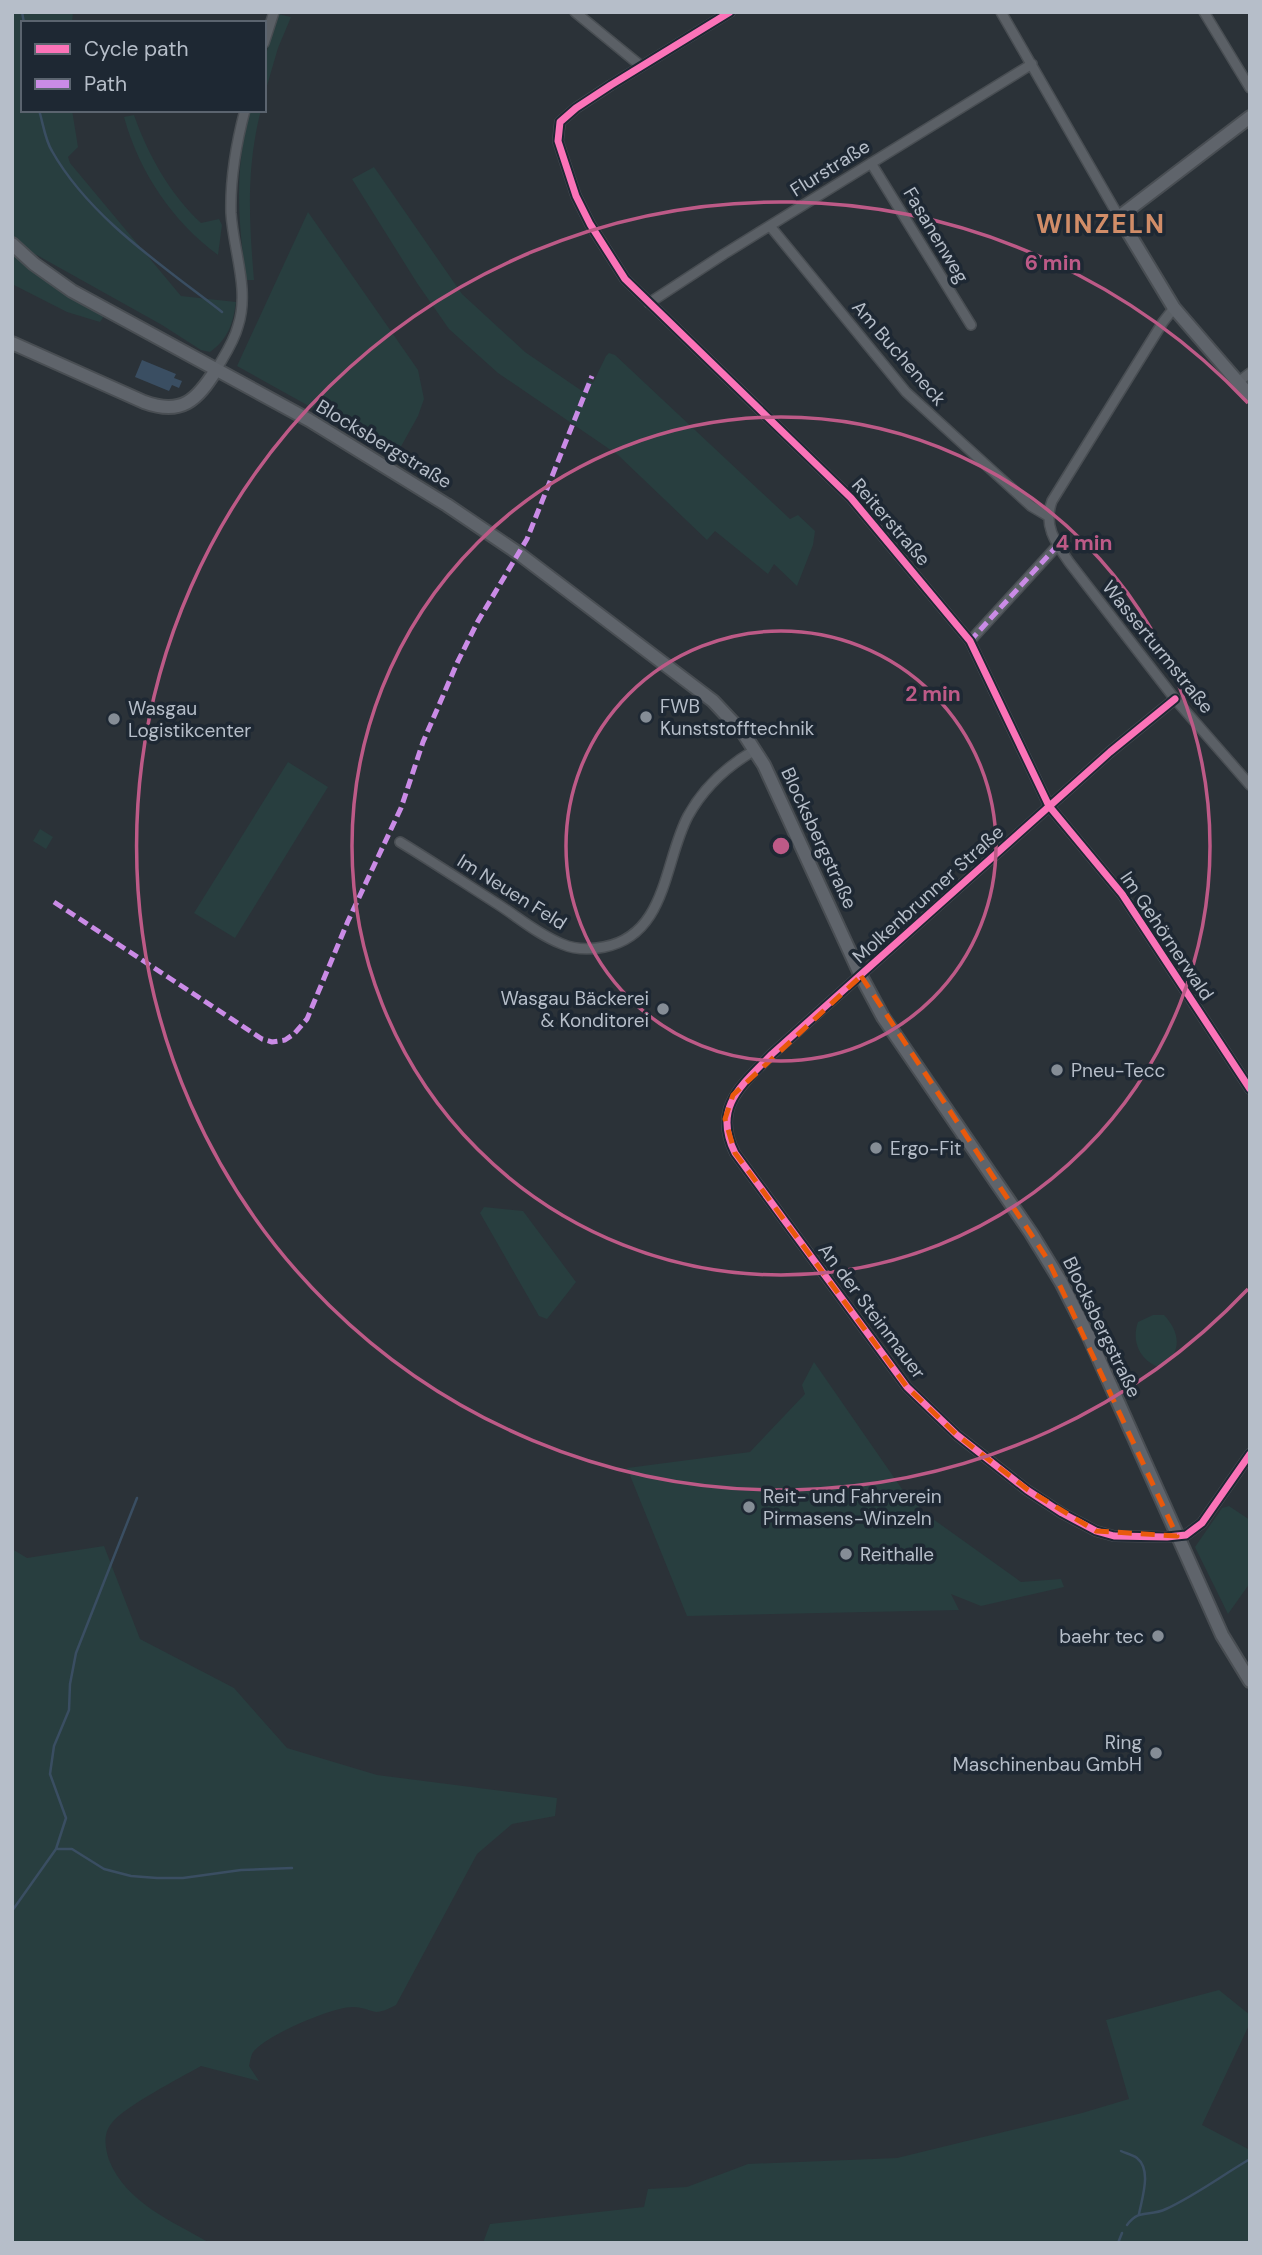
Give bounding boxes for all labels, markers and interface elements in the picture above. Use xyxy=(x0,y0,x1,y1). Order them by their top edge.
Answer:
legend xyxy=(21,21,266,112)
text: Cycle path xyxy=(84,35,189,63)
text: Path xyxy=(84,70,127,98)
street label: Flurstraße xyxy=(785,134,875,202)
street label: Fasanenweg xyxy=(898,182,975,288)
district label: WINZELN xyxy=(1036,207,1166,241)
text: 6 min xyxy=(1025,249,1081,277)
street label: Am Bucheneck xyxy=(846,295,952,411)
street label: Blocksbergstraße xyxy=(312,394,456,494)
street label: Reiterstraße xyxy=(846,473,936,571)
text: 4 min xyxy=(1055,529,1113,557)
street label: Wasserturmstraße xyxy=(1097,575,1219,719)
text: 2 min xyxy=(905,680,961,708)
place label: FWB Kunststofftechnik xyxy=(660,694,815,741)
place label: Wasgau Logistikcenter xyxy=(128,696,251,743)
marker: FWB Kunststofftechnik xyxy=(638,709,654,725)
marker: Wasgau Logistikcenter xyxy=(106,711,122,727)
street label: Blocksbergstraße xyxy=(775,763,863,913)
street label: Molkenbrunner Straße xyxy=(847,819,1009,969)
centre of rings xyxy=(769,834,793,858)
street label: Im Neuen Feld xyxy=(452,848,572,936)
street label: Im Gehörnerwald xyxy=(1115,867,1219,1005)
place label: Wasgau Bäckerei & Konditorei xyxy=(500,986,649,1033)
marker: Wasgau Bäckerei & Konditorei xyxy=(655,1001,671,1017)
place label: Pneu-Tecc xyxy=(1071,1058,1165,1083)
marker: Pneu-Tecc xyxy=(1049,1062,1065,1078)
place label: Ergo-Fit xyxy=(890,1136,961,1161)
marker: Ergo-Fit xyxy=(868,1140,884,1156)
street label: An der Steinmauer xyxy=(813,1238,931,1384)
street label: Blocksbergstraße xyxy=(1057,1253,1147,1401)
place label: Reit- und Fahrverein Pirmasens-Winzeln xyxy=(763,1484,942,1531)
marker: Reit- und Fahrverein Pirmasens-Winzeln xyxy=(741,1499,757,1515)
place label: Reithalle xyxy=(860,1542,934,1567)
marker: Reithalle xyxy=(838,1546,854,1562)
place label: baehr tec xyxy=(1059,1624,1144,1649)
marker: baehr tec xyxy=(1150,1628,1166,1644)
place label: Ring Maschinenbau GmbH xyxy=(953,1730,1142,1777)
marker: Ring Maschinenbau GmbH xyxy=(1148,1745,1164,1761)

